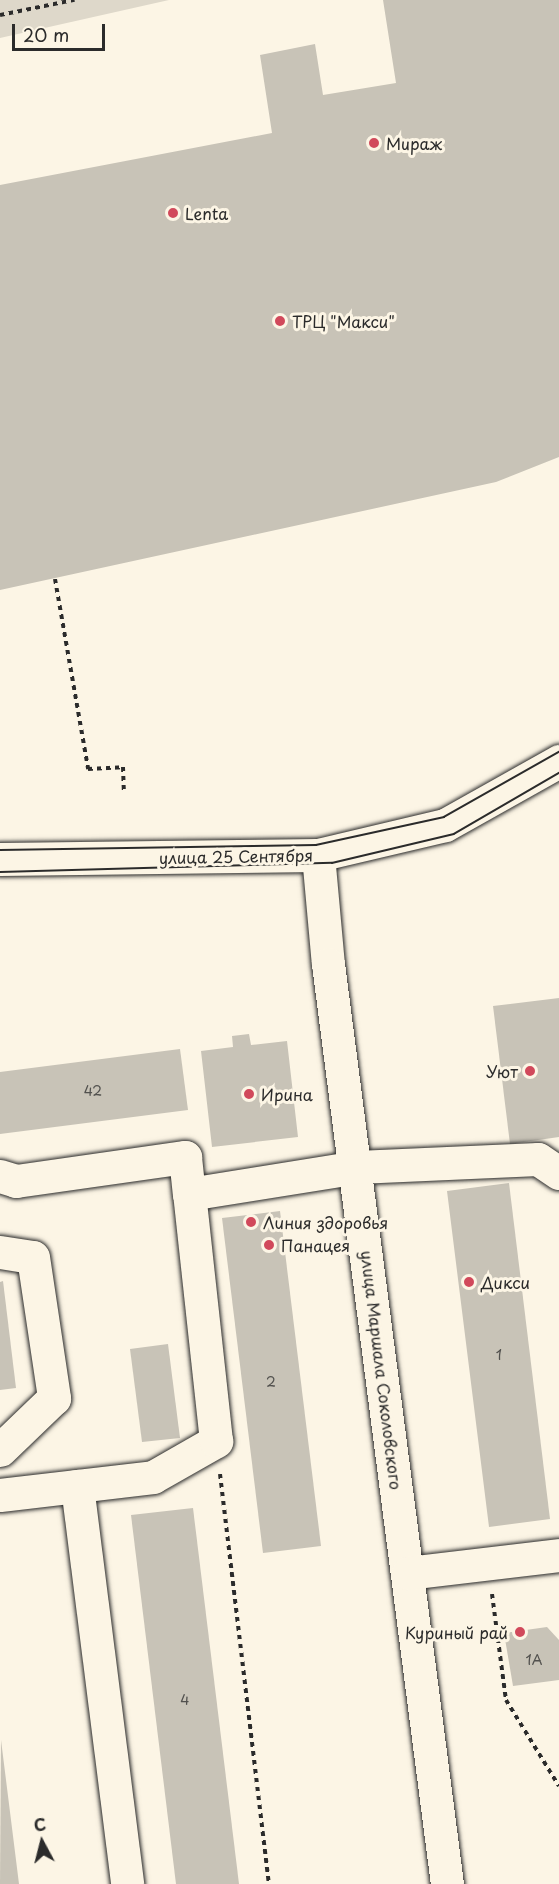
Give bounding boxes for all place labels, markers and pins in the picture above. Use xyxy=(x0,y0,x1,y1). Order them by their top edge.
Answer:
place label: Мираж xyxy=(386,133,442,153)
marker: Мираж xyxy=(367,136,381,150)
place label: Lenta xyxy=(185,203,228,223)
marker: Lenta xyxy=(166,206,180,220)
place label: ТРЦ "Макси" xyxy=(292,311,396,331)
marker: ТРЦ "Макси" xyxy=(273,314,287,328)
place label: Уют xyxy=(486,1061,518,1081)
marker: Уют xyxy=(523,1064,537,1078)
place label: Ирина xyxy=(261,1084,313,1104)
marker: Ирина xyxy=(242,1087,256,1101)
place label: Линия здоровья xyxy=(263,1212,389,1232)
marker: Линия здоровья xyxy=(244,1215,258,1229)
place label: Панацея xyxy=(281,1235,350,1255)
marker: Панацея xyxy=(262,1238,276,1252)
place label: Дикси xyxy=(481,1272,530,1292)
marker: Дикси xyxy=(462,1275,476,1289)
place label: Куриный рай xyxy=(404,1622,508,1642)
marker: Куриный рай xyxy=(513,1625,527,1639)

